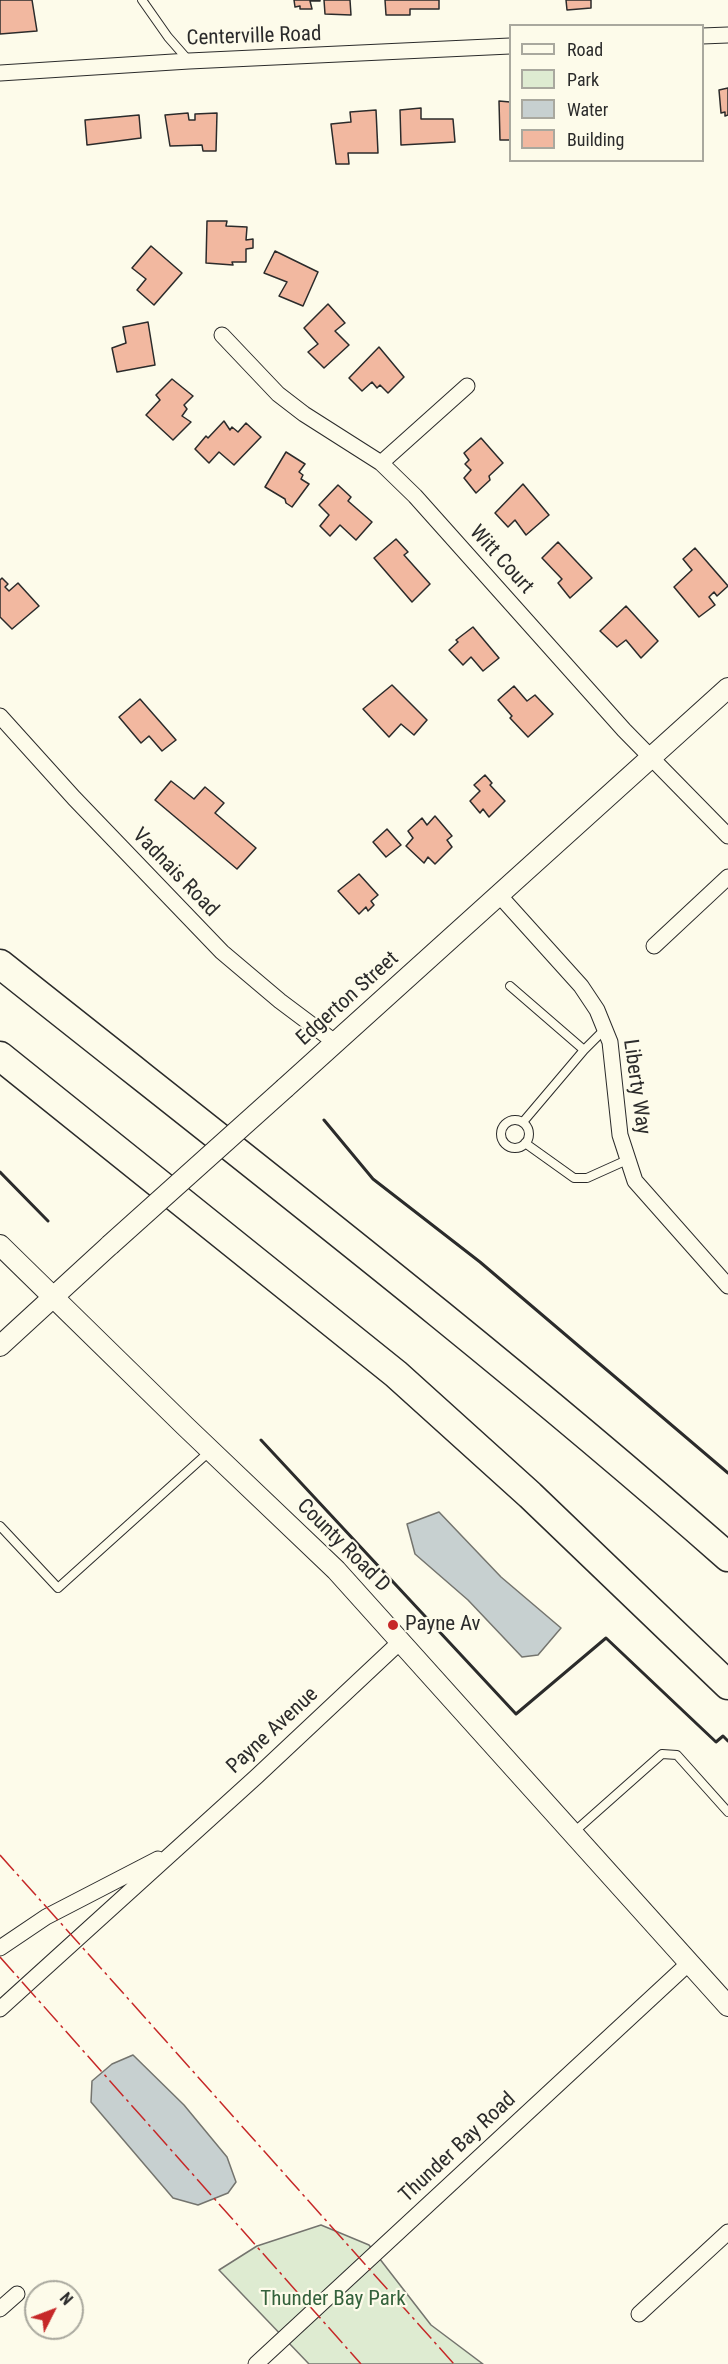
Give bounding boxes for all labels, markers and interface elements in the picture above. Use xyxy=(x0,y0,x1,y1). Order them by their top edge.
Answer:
street label: Centerville Road xyxy=(186,22,322,52)
legend xyxy=(509,24,704,162)
text: Road xyxy=(567,39,603,60)
text: Park xyxy=(567,69,599,90)
text: Water xyxy=(567,99,608,120)
text: Building xyxy=(567,129,624,150)
street label: Witt Court xyxy=(464,520,538,600)
street label: Vadnais Road xyxy=(127,823,223,923)
street label: Edgerton Street xyxy=(292,947,404,1051)
street label: Liberty Way xyxy=(617,1038,655,1136)
street label: County Road D xyxy=(291,1494,395,1598)
place label: Payne Av xyxy=(405,1612,481,1638)
marker: Payne Av xyxy=(386,1618,400,1632)
street label: Payne Avenue xyxy=(222,1682,324,1780)
street label: Thunder Bay Road xyxy=(395,2088,521,2208)
north arrow xyxy=(24,2280,84,2340)
park label: Thunder Bay Park xyxy=(260,2287,406,2313)
text: N xyxy=(56,2289,77,2309)

